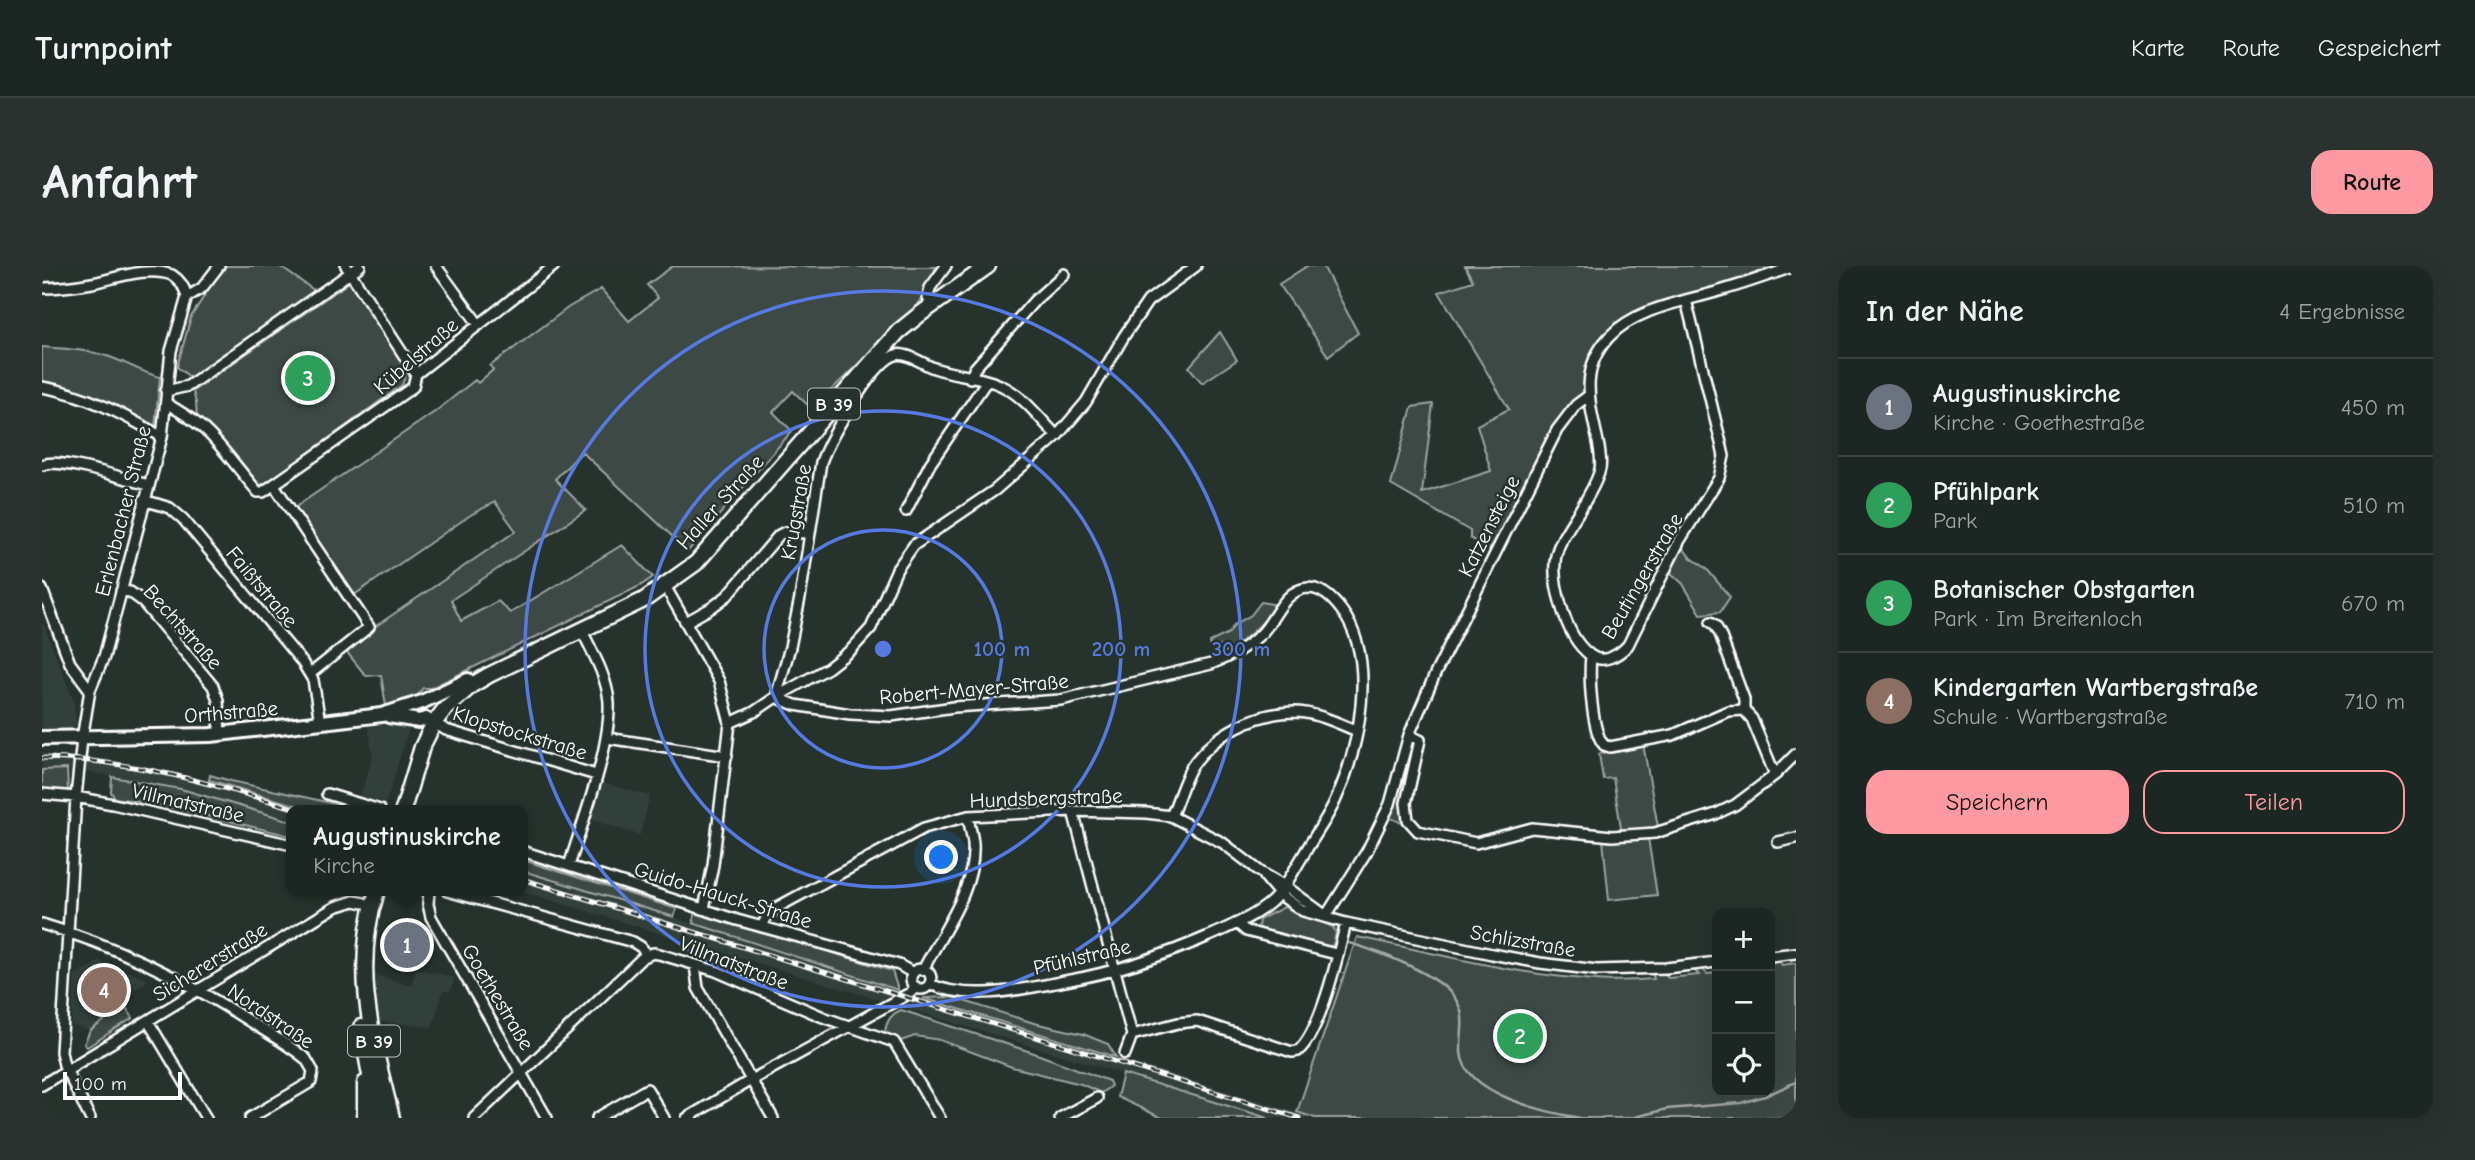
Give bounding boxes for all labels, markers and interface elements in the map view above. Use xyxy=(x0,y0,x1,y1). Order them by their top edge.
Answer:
text: Turnpoint xyxy=(35,29,172,67)
text: Karte xyxy=(2131,34,2185,62)
text: Route xyxy=(2223,34,2280,62)
text: Gespeichert xyxy=(2318,34,2440,62)
button: Route xyxy=(2311,150,2433,214)
text: Anfahrt xyxy=(42,154,197,210)
text: In der Nähe xyxy=(1866,294,2024,329)
text: 4 Ergebnisse xyxy=(2279,298,2405,325)
street label: Kübelstraße xyxy=(369,313,463,399)
pin: 3 xyxy=(285,352,331,404)
text: Augustinuskirche xyxy=(1933,379,2120,409)
road number: B 39 xyxy=(808,388,860,420)
text: 1 xyxy=(1884,394,1894,421)
text: 450 m xyxy=(2341,394,2405,421)
text: Kirche · Goethestraße xyxy=(1933,409,2145,436)
street label: Erlenbacher Straße xyxy=(90,423,156,599)
street label: Haller Straße xyxy=(671,450,769,554)
street label: Krugstraße xyxy=(776,462,816,562)
street label: Katzensteige xyxy=(1453,471,1525,581)
text: Pfühlpark xyxy=(1933,477,2039,507)
text: 2 xyxy=(1883,492,1895,519)
text: 510 m xyxy=(2343,492,2405,519)
text: Park xyxy=(1933,507,1977,534)
street label: Beutingerstraße xyxy=(1596,509,1688,643)
street label: Faißtstraße xyxy=(221,541,303,633)
text: Botanischer Obstgarten xyxy=(1933,575,2195,605)
street label: Bechtstraße xyxy=(139,580,227,674)
text: 3 xyxy=(1883,590,1895,617)
text: 670 m xyxy=(2341,590,2405,617)
text: Park · Im Breitenloch xyxy=(1933,605,2143,632)
centre of rings xyxy=(871,637,895,661)
text: 100 m xyxy=(974,637,1030,661)
text: 200 m xyxy=(1092,637,1150,661)
text: 300 m xyxy=(1212,637,1270,661)
street label: Robert-Mayer-Straße xyxy=(878,669,1070,709)
text: Kindergarten Wartbergstraße xyxy=(1933,673,2258,703)
text: 4 xyxy=(1884,688,1894,715)
text: 710 m xyxy=(2344,688,2405,715)
street label: Orthstraße xyxy=(183,696,279,728)
street label: Klopstockstraße xyxy=(450,701,590,765)
text: Schule · Wartbergstraße xyxy=(1933,703,2168,730)
button: Speichern xyxy=(1866,770,2129,834)
button: Teilen xyxy=(2143,770,2405,834)
street label: Villmatstraße xyxy=(130,778,246,828)
street label: Hundsbergstraße xyxy=(969,783,1123,813)
popup xyxy=(286,805,528,896)
text: Augustinuskirche xyxy=(313,822,501,852)
your location xyxy=(924,840,958,874)
text: Kirche xyxy=(313,852,375,879)
street label: Guido-Hauck-Straße xyxy=(631,857,815,933)
map controls xyxy=(1712,908,1775,1097)
button: + xyxy=(1712,908,1775,971)
street label: Sichererstraße xyxy=(148,917,272,1007)
pin: 1 xyxy=(384,919,430,971)
street label: Schlizstraße xyxy=(1468,920,1578,962)
street label: Villmatstraße xyxy=(676,931,792,995)
street label: Pfühlstraße xyxy=(1031,934,1133,980)
street label: Goethestraße xyxy=(457,940,539,1054)
pin: 4 xyxy=(81,964,127,1016)
button: − xyxy=(1712,971,1775,1034)
street label: Nordstraße xyxy=(223,978,319,1054)
pin: 2 xyxy=(1497,1010,1543,1062)
road number: B 39 xyxy=(348,1026,400,1056)
button: locate xyxy=(1712,1034,1775,1097)
scale bar xyxy=(63,1069,182,1101)
text: 100 m xyxy=(74,1073,127,1095)

